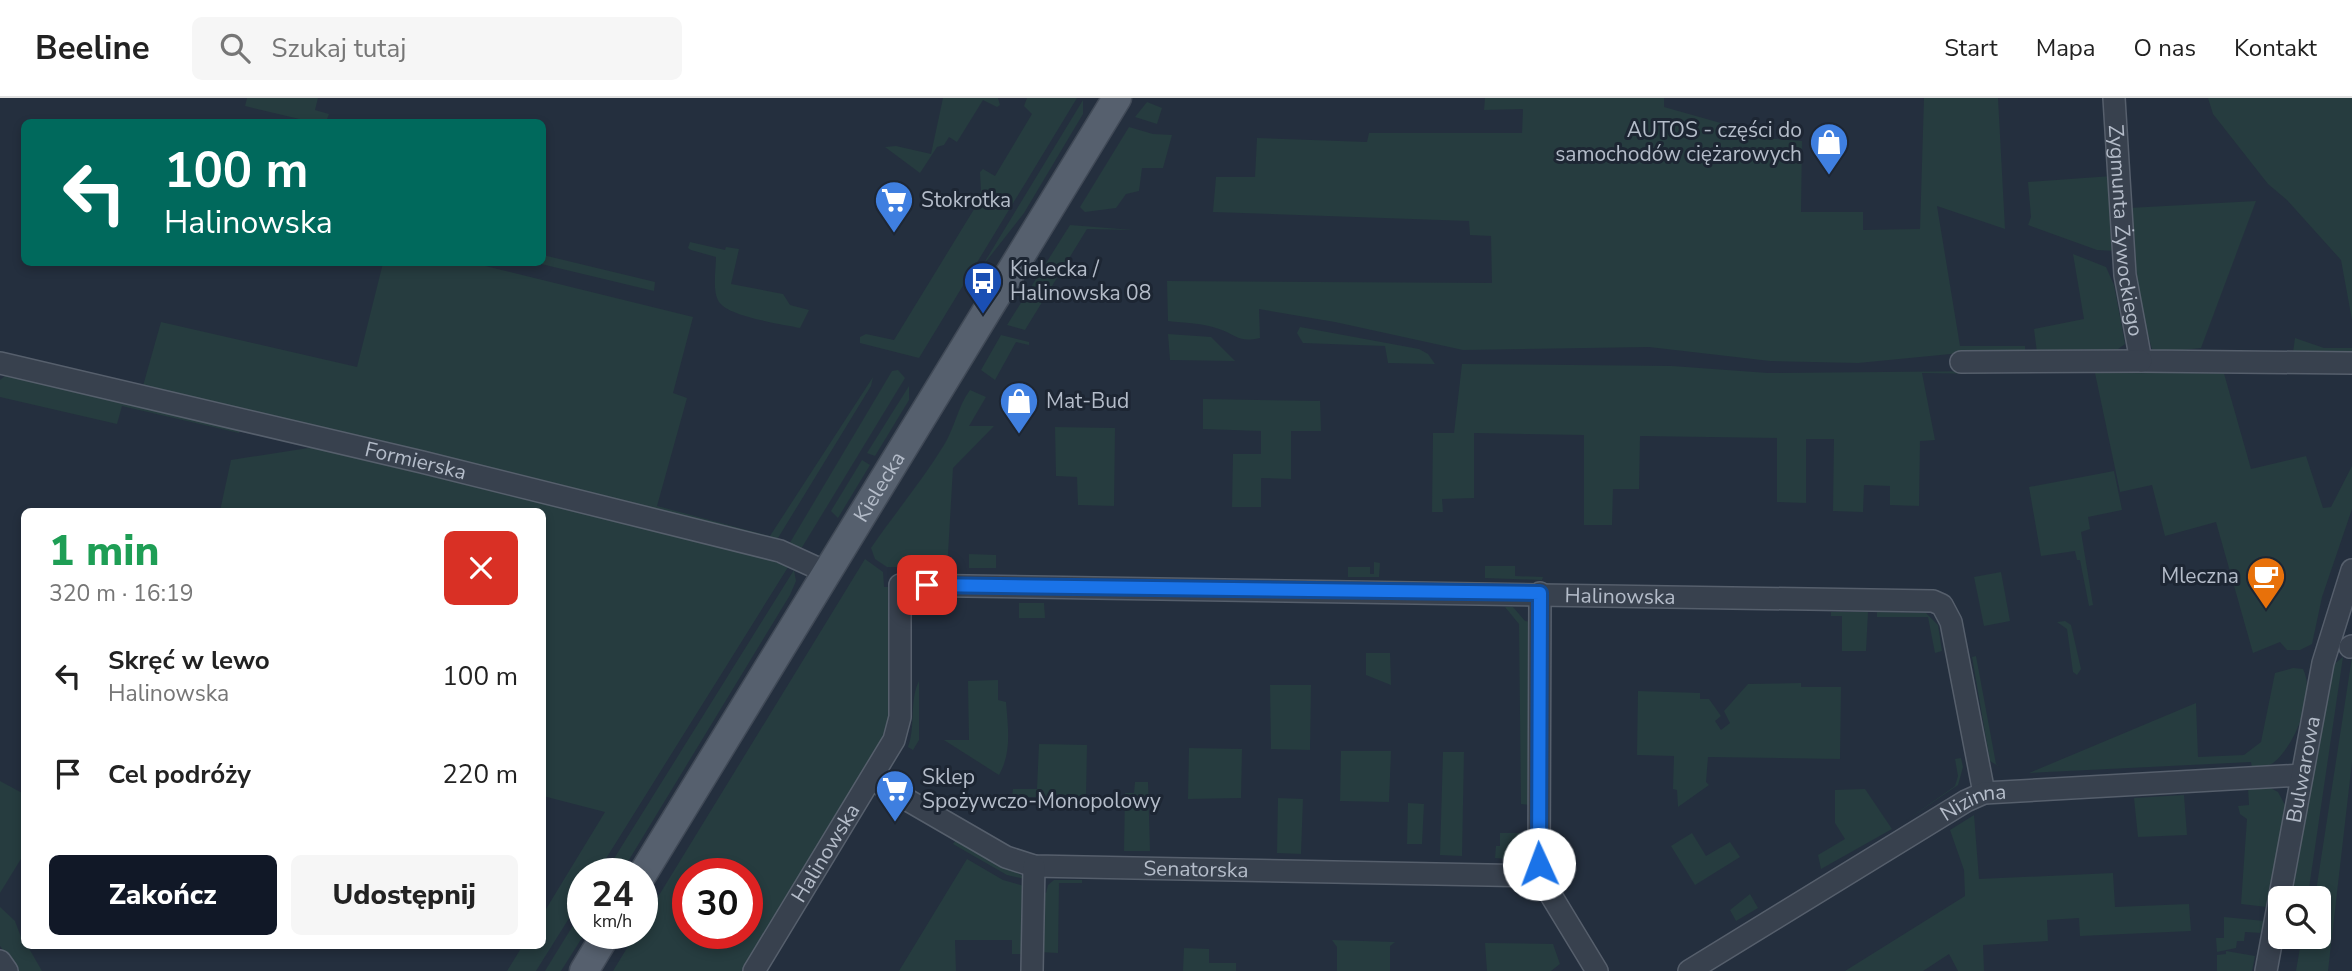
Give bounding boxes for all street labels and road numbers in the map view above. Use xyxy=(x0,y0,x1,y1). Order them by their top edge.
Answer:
street label: Zygmunta Żywockiego xyxy=(2102,124,2150,339)
street label: Formierska xyxy=(362,435,469,487)
street label: Kielecka xyxy=(847,446,912,527)
street label: Halinowska xyxy=(1564,581,1676,611)
street label: Bulwarowa xyxy=(2280,714,2327,825)
street label: Nizinna xyxy=(1935,778,2007,828)
street label: Halinowska xyxy=(785,798,866,908)
street label: Senatorska xyxy=(1143,854,1249,884)

